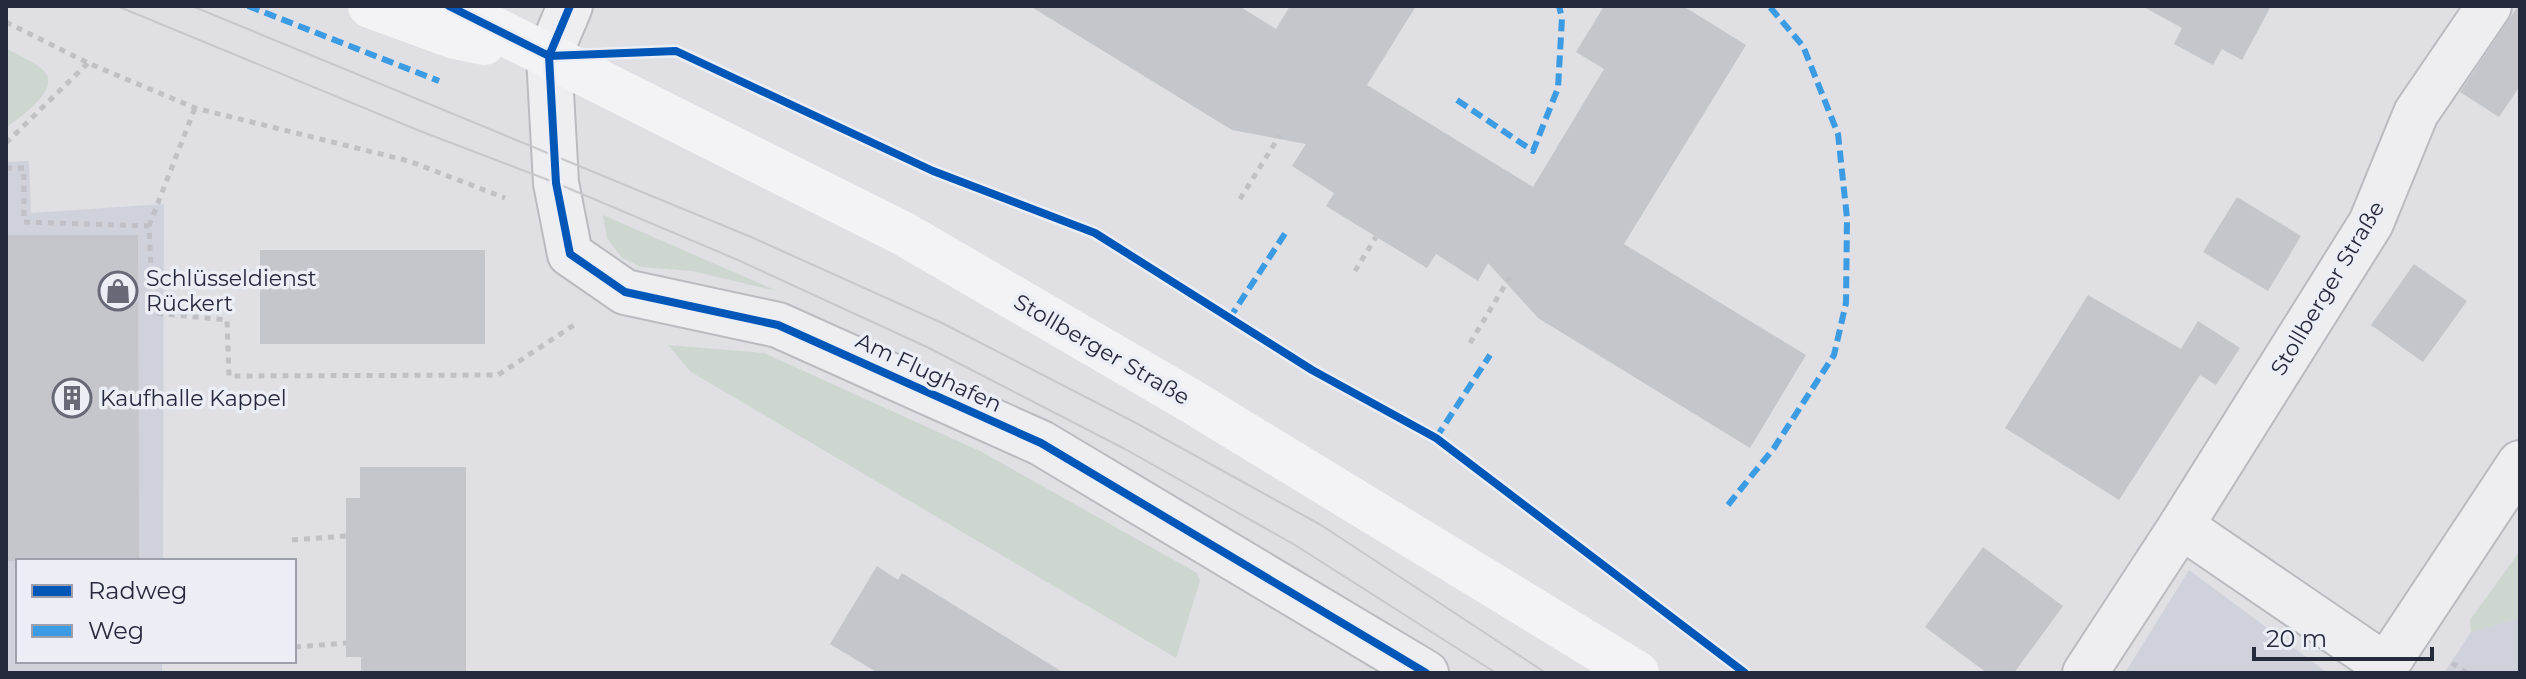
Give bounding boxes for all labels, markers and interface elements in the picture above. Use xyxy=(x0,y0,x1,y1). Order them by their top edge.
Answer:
street label: Stollberger Straße xyxy=(2265,196,2390,380)
place label: Schlüsseldienst Rückert xyxy=(146,265,317,317)
shop icon: Schlüsseldienst Rückert xyxy=(97,270,139,312)
street label: Stollberger Straße xyxy=(1009,288,1195,411)
street label: Am Flughafen xyxy=(852,327,1006,418)
building icon: Kaufhalle Kappel xyxy=(51,377,93,419)
place label: Kaufhalle Kappel xyxy=(100,385,287,412)
legend xyxy=(16,559,296,663)
text: Radweg xyxy=(88,576,187,605)
scale bar xyxy=(2254,611,2432,661)
text: Weg xyxy=(88,616,144,645)
text: 20 m xyxy=(2266,624,2327,653)

